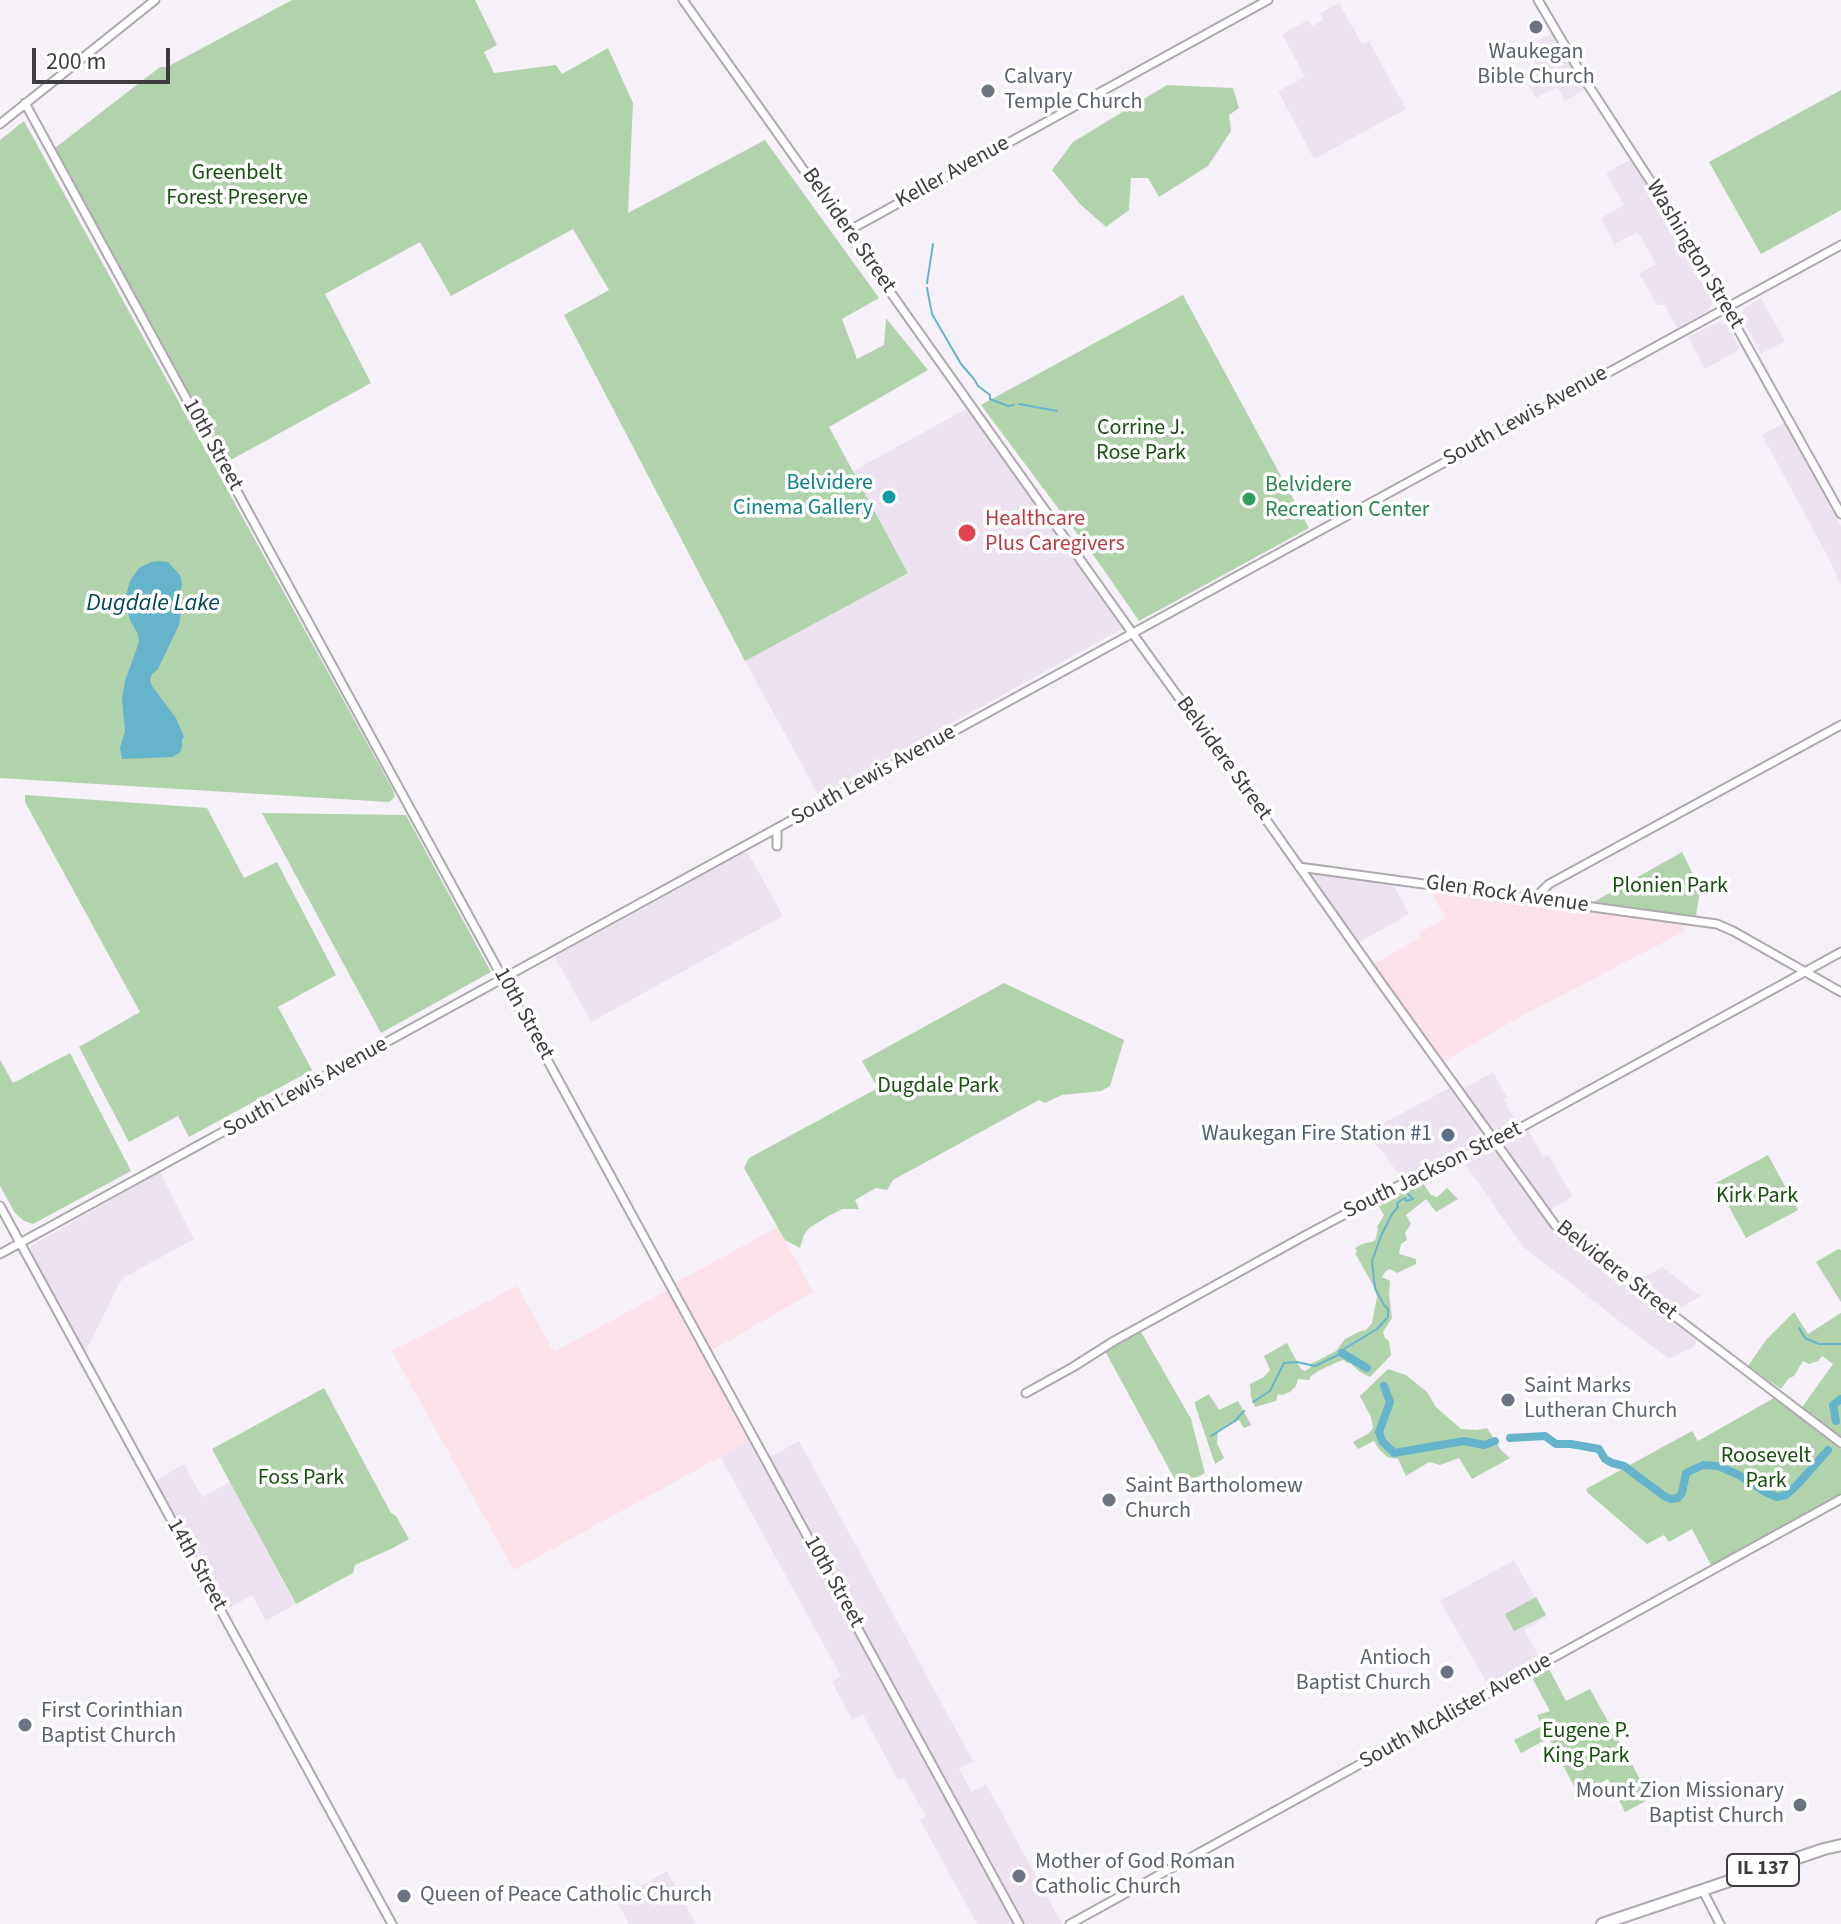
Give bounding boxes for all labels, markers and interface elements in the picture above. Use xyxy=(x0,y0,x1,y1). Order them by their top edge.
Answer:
marker: Waukegan Bible Church xyxy=(1527,18,1545,36)
scale bar xyxy=(36,32,174,82)
place label: Waukegan Bible Church xyxy=(1477,40,1595,92)
text: 200 m xyxy=(46,44,106,79)
place label: Calvary Temple Church xyxy=(1004,65,1143,116)
marker: Calvary Temple Church xyxy=(979,82,997,100)
street label: Keller Avenue xyxy=(892,131,1014,215)
park label: Greenbelt Forest Preserve xyxy=(166,161,308,212)
street label: Belvidere Street xyxy=(795,164,901,298)
street label: Washington Street xyxy=(1639,176,1749,334)
street label: South Lewis Avenue xyxy=(1439,361,1613,473)
street label: 10th Street xyxy=(176,395,248,495)
park label: Corrine J. Rose Park xyxy=(1096,416,1186,468)
place label: Belvidere Cinema Gallery xyxy=(733,471,873,522)
place label: Belvidere Recreation Center xyxy=(1265,473,1429,524)
marker: Belvidere Cinema Gallery xyxy=(880,488,898,506)
marker: Belvidere Recreation Center xyxy=(1240,490,1258,508)
place label: Healthcare Plus Caregivers xyxy=(985,507,1125,558)
marker: Healthcare Plus Caregivers xyxy=(956,522,978,544)
water label: Dugdale Lake xyxy=(86,591,220,619)
street label: Belvidere Street xyxy=(1169,692,1277,826)
street label: South Lewis Avenue xyxy=(787,720,961,832)
street label: Glen Rock Avenue xyxy=(1424,871,1590,919)
park label: Plonien Park xyxy=(1612,874,1728,900)
street label: 10th Street xyxy=(487,964,559,1064)
street label: South Lewis Avenue xyxy=(219,1032,393,1144)
park label: Dugdale Park xyxy=(877,1074,999,1100)
street label: South Jackson Street xyxy=(1340,1116,1526,1226)
place label: Waukegan Fire Station #1 xyxy=(1202,1122,1432,1148)
marker: Waukegan Fire Station #1 xyxy=(1439,1126,1457,1144)
park label: Kirk Park xyxy=(1716,1184,1798,1210)
street label: Belvidere Street xyxy=(1550,1216,1682,1326)
place label: Saint Marks Lutheran Church xyxy=(1524,1374,1677,1426)
marker: Saint Marks Lutheran Church xyxy=(1499,1391,1517,1409)
park label: Roosevelt Park xyxy=(1721,1444,1811,1496)
park label: Foss Park xyxy=(258,1466,344,1492)
place label: Saint Bartholomew Church xyxy=(1125,1474,1303,1526)
marker: Saint Bartholomew Church xyxy=(1100,1491,1118,1509)
street label: 14th Street xyxy=(160,1515,232,1615)
street label: 10th Street xyxy=(797,1532,869,1632)
place label: Antioch Baptist Church xyxy=(1296,1646,1431,1698)
street label: South McAlister Avenue xyxy=(1356,1648,1556,1776)
marker: Antioch Baptist Church xyxy=(1438,1663,1456,1681)
place label: First Corinthian Baptist Church xyxy=(41,1699,183,1750)
marker: First Corinthian Baptist Church xyxy=(16,1716,34,1734)
park label: Eugene P. King Park xyxy=(1542,1719,1630,1770)
place label: Mount Zion Missionary Baptist Church xyxy=(1576,1779,1784,1830)
marker: Mount Zion Missionary Baptist Church xyxy=(1791,1796,1809,1814)
place label: Mother of God Roman Catholic Church xyxy=(1035,1850,1235,1902)
road number: IL 137 xyxy=(1727,1854,1799,1886)
marker: Mother of God Roman Catholic Church xyxy=(1010,1867,1028,1885)
place label: Queen of Peace Catholic Church xyxy=(420,1883,712,1909)
marker: Queen of Peace Catholic Church xyxy=(395,1887,413,1905)

